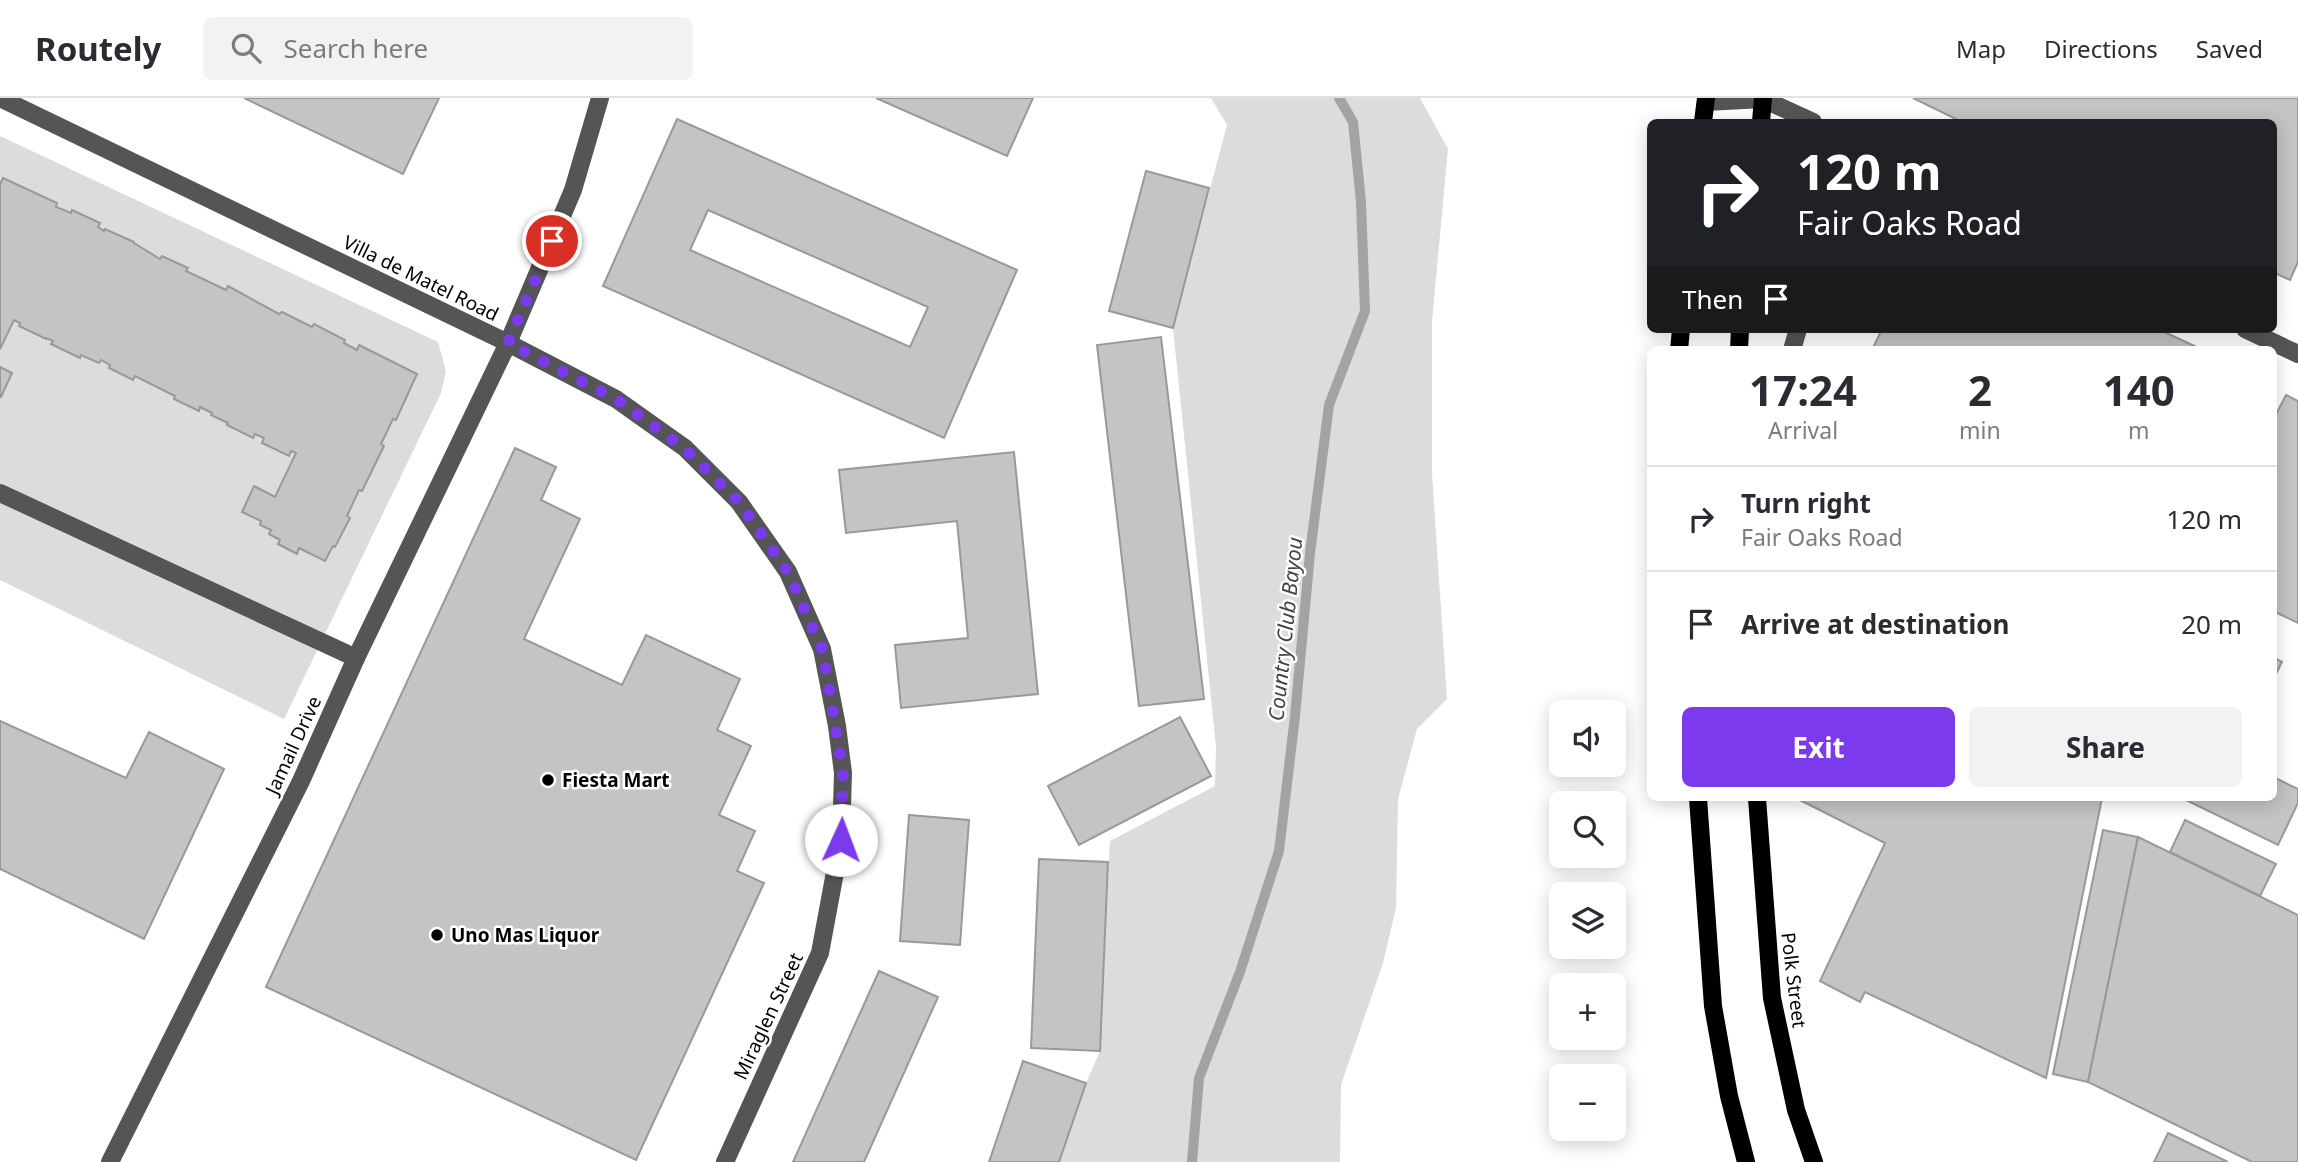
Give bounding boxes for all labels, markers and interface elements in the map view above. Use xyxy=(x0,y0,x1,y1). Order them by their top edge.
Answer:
search box xyxy=(203,17,693,80)
text: Routely xyxy=(35,26,161,71)
icon: search xyxy=(227,29,265,67)
text: Search here xyxy=(283,30,428,66)
text: Map xyxy=(1956,32,2006,65)
text: Directions xyxy=(2044,32,2158,65)
text: Saved xyxy=(2196,32,2263,65)
text: 120 m xyxy=(1797,138,1942,204)
icon: right xyxy=(1682,147,1773,238)
text: Fair Oaks Road xyxy=(1797,201,2022,244)
pin xyxy=(522,211,582,271)
icon: arrive xyxy=(533,222,571,260)
street label: Villa de Matel Road xyxy=(339,229,503,327)
icon: arrive xyxy=(1757,280,1795,318)
text: Then xyxy=(1682,281,1743,317)
text: 17:24 xyxy=(1749,361,1857,418)
text: 2 xyxy=(1968,361,1992,418)
text: 140 xyxy=(2103,361,2175,418)
text: Arrival xyxy=(1768,414,1838,446)
text: min xyxy=(1959,414,2001,446)
text: m xyxy=(2128,414,2150,446)
text: Turn right xyxy=(1741,485,1871,521)
icon: right xyxy=(1682,500,1720,538)
text: 120 m xyxy=(2166,501,2242,537)
text: Fair Oaks Road xyxy=(1741,521,1903,553)
water label: Country Club Bayou xyxy=(1261,536,1309,722)
icon: arrive xyxy=(1682,605,1720,643)
text: Arrive at destination xyxy=(1741,606,2010,642)
text: 20 m xyxy=(2181,606,2242,642)
street label: Jamail Drive xyxy=(258,691,327,800)
map controls xyxy=(1549,700,1626,1141)
button: sound xyxy=(1549,700,1626,777)
button: Exit xyxy=(1682,707,1955,787)
button: Share xyxy=(1969,707,2242,787)
place label: Fiesta Mart xyxy=(562,767,670,793)
marker: Fiesta Mart xyxy=(540,772,556,788)
button: search xyxy=(1549,791,1626,868)
position arrow xyxy=(804,803,878,877)
button: layers xyxy=(1549,882,1626,959)
place label: Uno Mas Liquor xyxy=(451,922,600,948)
marker: Uno Mas Liquor xyxy=(429,927,445,943)
street label: Polk Street xyxy=(1775,931,1813,1029)
street label: Miraglen Street xyxy=(727,948,809,1084)
button: + xyxy=(1549,973,1626,1050)
button: − xyxy=(1549,1064,1626,1141)

